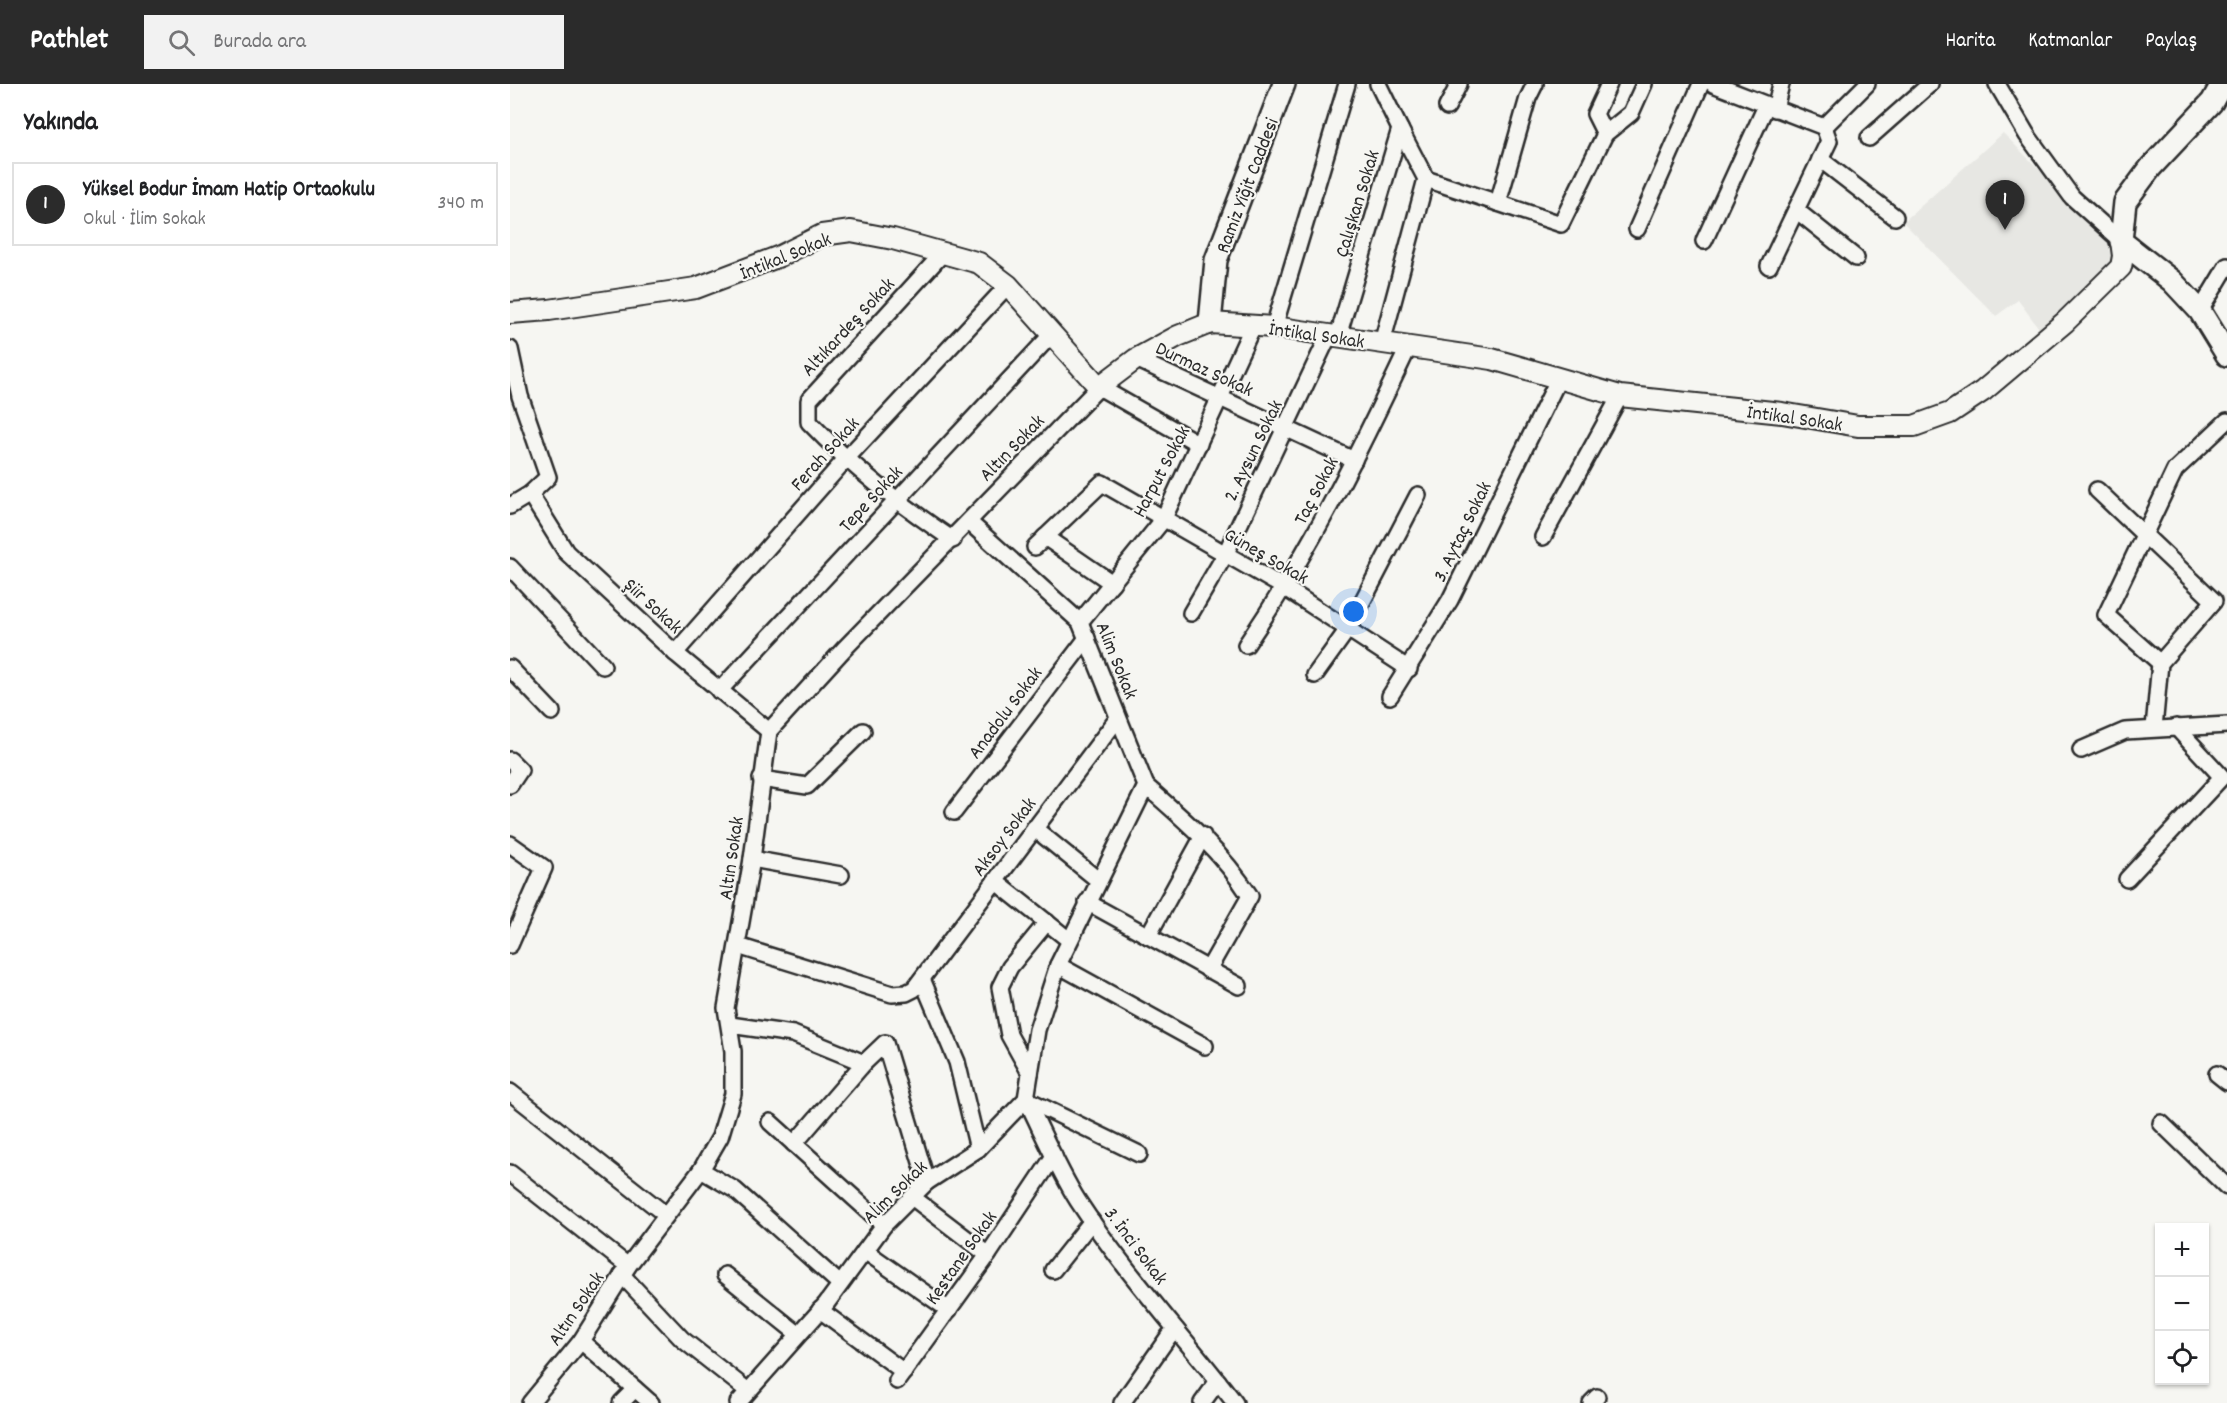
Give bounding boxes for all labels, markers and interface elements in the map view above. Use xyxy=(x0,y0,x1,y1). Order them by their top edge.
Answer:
search box xyxy=(144,15,564,69)
text: Pathlet xyxy=(30,22,108,62)
icon: search xyxy=(165,26,198,59)
text: Burada ara xyxy=(213,27,306,58)
text: Harita xyxy=(1945,27,1995,57)
text: Katmanlar xyxy=(2028,27,2112,57)
text: Paylaş xyxy=(2145,27,2197,57)
text: Yakında xyxy=(24,105,98,142)
street label: Ramiz Yiğit Caddesi xyxy=(1210,114,1288,258)
street label: Çalışkan Sokak xyxy=(1329,147,1388,261)
text: Yüksel Bodur İmam Hatip Ortaokulu xyxy=(83,175,375,206)
pin: 1 xyxy=(1986,180,2024,230)
text: 1 xyxy=(43,190,48,218)
text: 340 m xyxy=(438,190,484,218)
text: Okul · İlim Sokak xyxy=(83,206,206,234)
street label: İntikal Sokak xyxy=(736,227,836,289)
street label: Altıkardeş Sokak xyxy=(796,272,903,384)
street label: İntikal Sokak xyxy=(1267,316,1366,358)
street label: Durmaz Sokak xyxy=(1150,336,1257,406)
street label: 2. Aysun Sokak xyxy=(1218,396,1291,507)
street label: İntikal Sokak xyxy=(1745,399,1844,441)
street label: Altın Sokak xyxy=(974,409,1052,489)
street label: Ferah Sokak xyxy=(785,412,867,498)
street label: Harput Sokak xyxy=(1127,422,1199,523)
street label: Taç Sokak xyxy=(1288,452,1347,530)
street label: Tepe Sokak xyxy=(834,460,911,540)
street label: 3. Aytaç Sokak xyxy=(1427,477,1500,587)
street label: Güneş Sokak xyxy=(1218,522,1313,593)
street label: Şiir Sokak xyxy=(616,573,687,642)
your location xyxy=(1339,597,1368,626)
street label: Alim Sokak xyxy=(1087,618,1143,704)
street label: Anadolu Sokak xyxy=(962,662,1050,766)
street label: Aksoy Sokak xyxy=(966,792,1044,883)
street label: Altın Sokak xyxy=(713,815,753,902)
street label: Alim Sokak xyxy=(857,1155,935,1231)
street label: 3. İnci Sokak xyxy=(1096,1202,1173,1292)
street label: Kestane Sokak xyxy=(920,1206,1005,1312)
map controls xyxy=(2155,1223,2209,1385)
button: + xyxy=(2155,1223,2209,1277)
street label: Altın Sokak xyxy=(542,1267,613,1352)
button: − xyxy=(2155,1277,2209,1331)
button: locate xyxy=(2155,1331,2209,1385)

